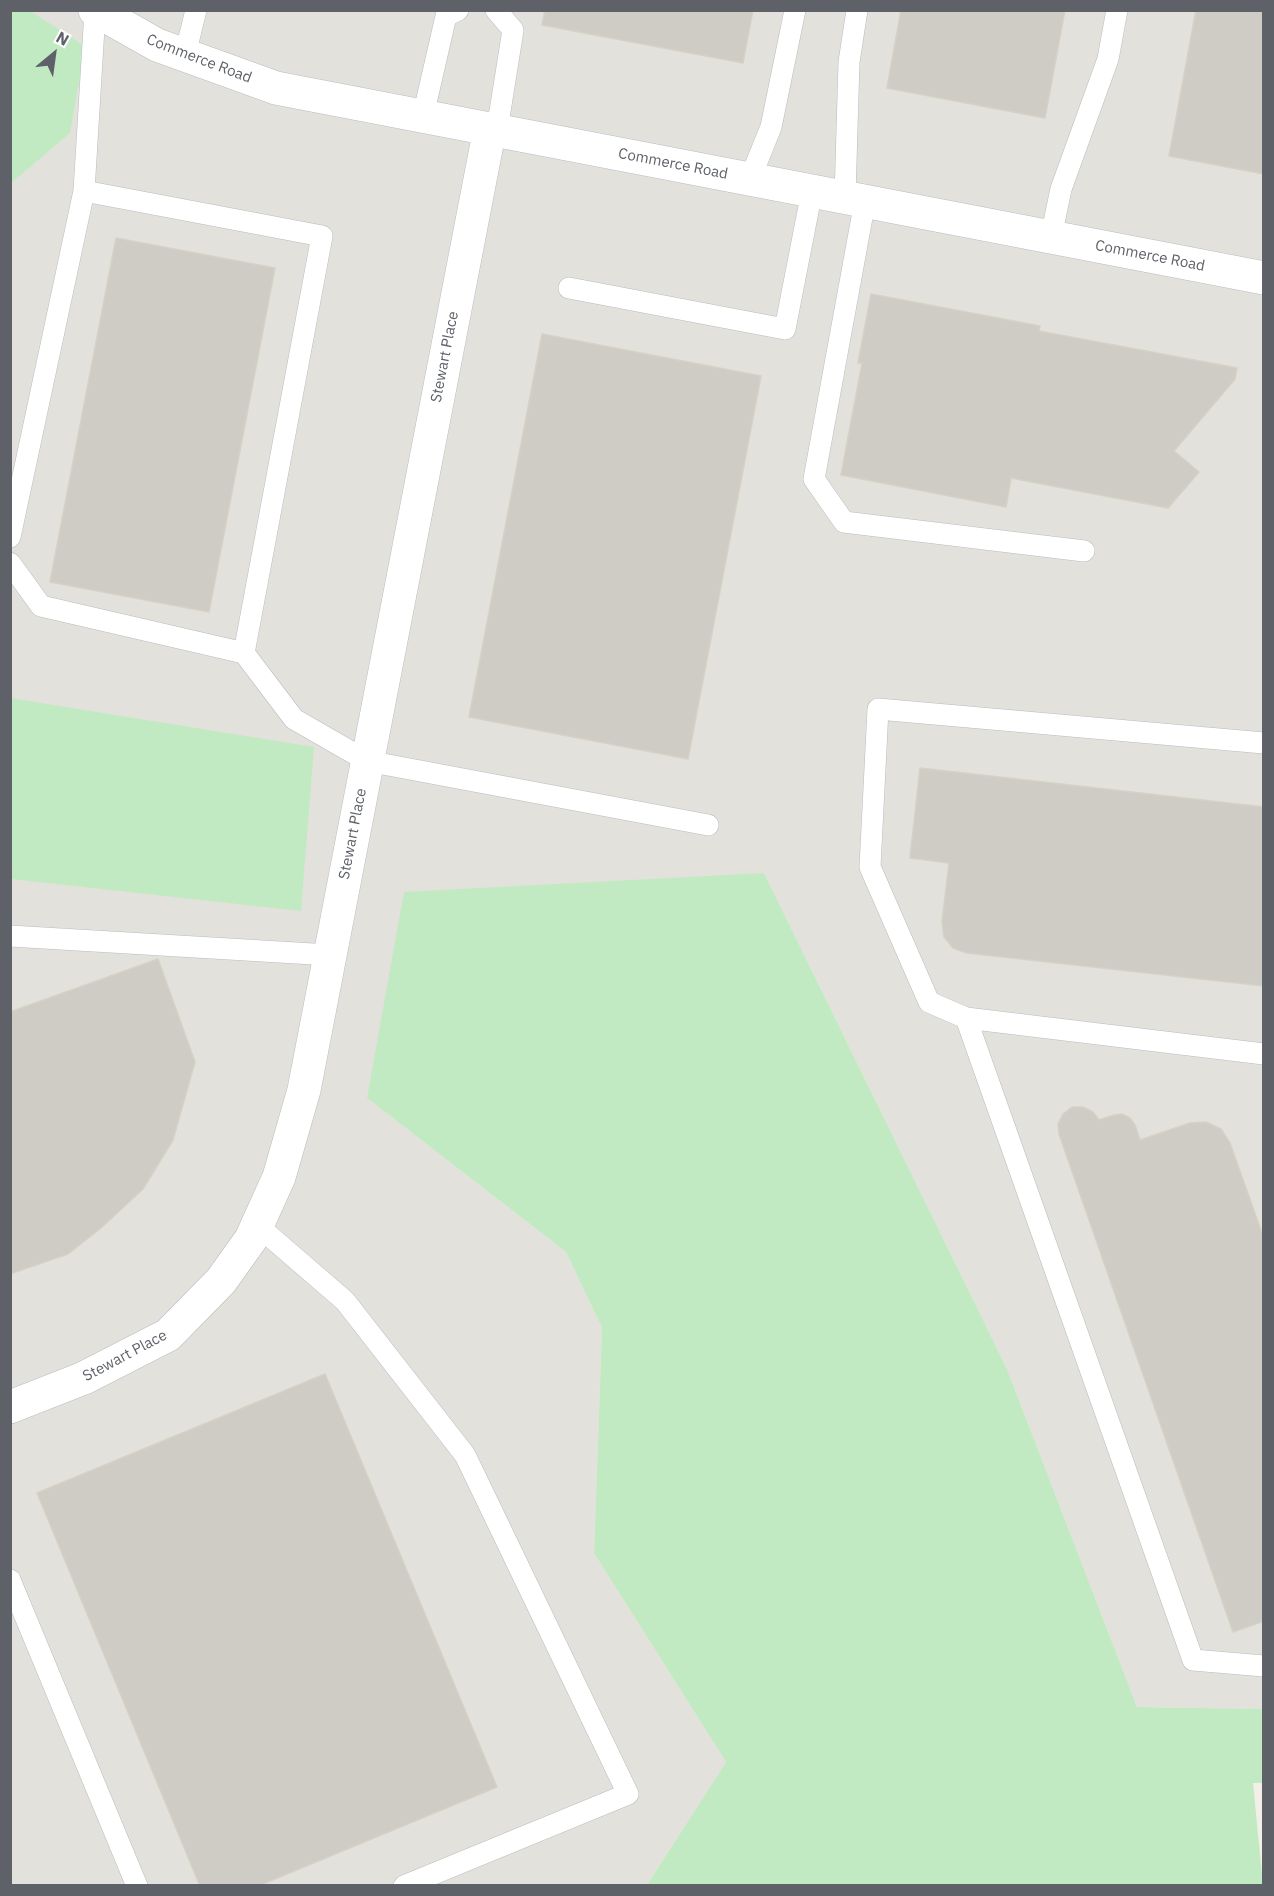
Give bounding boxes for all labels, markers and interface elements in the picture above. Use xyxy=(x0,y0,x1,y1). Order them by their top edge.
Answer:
north arrow xyxy=(24,24,84,84)
text: N xyxy=(53,27,73,50)
street label: Commerce Road xyxy=(144,31,254,87)
street label: Commerce Road xyxy=(617,145,729,183)
street label: Commerce Road xyxy=(1094,237,1206,275)
street label: Stewart Place xyxy=(427,310,463,404)
street label: Stewart Place xyxy=(335,787,371,881)
street label: Stewart Place xyxy=(80,1326,170,1386)

